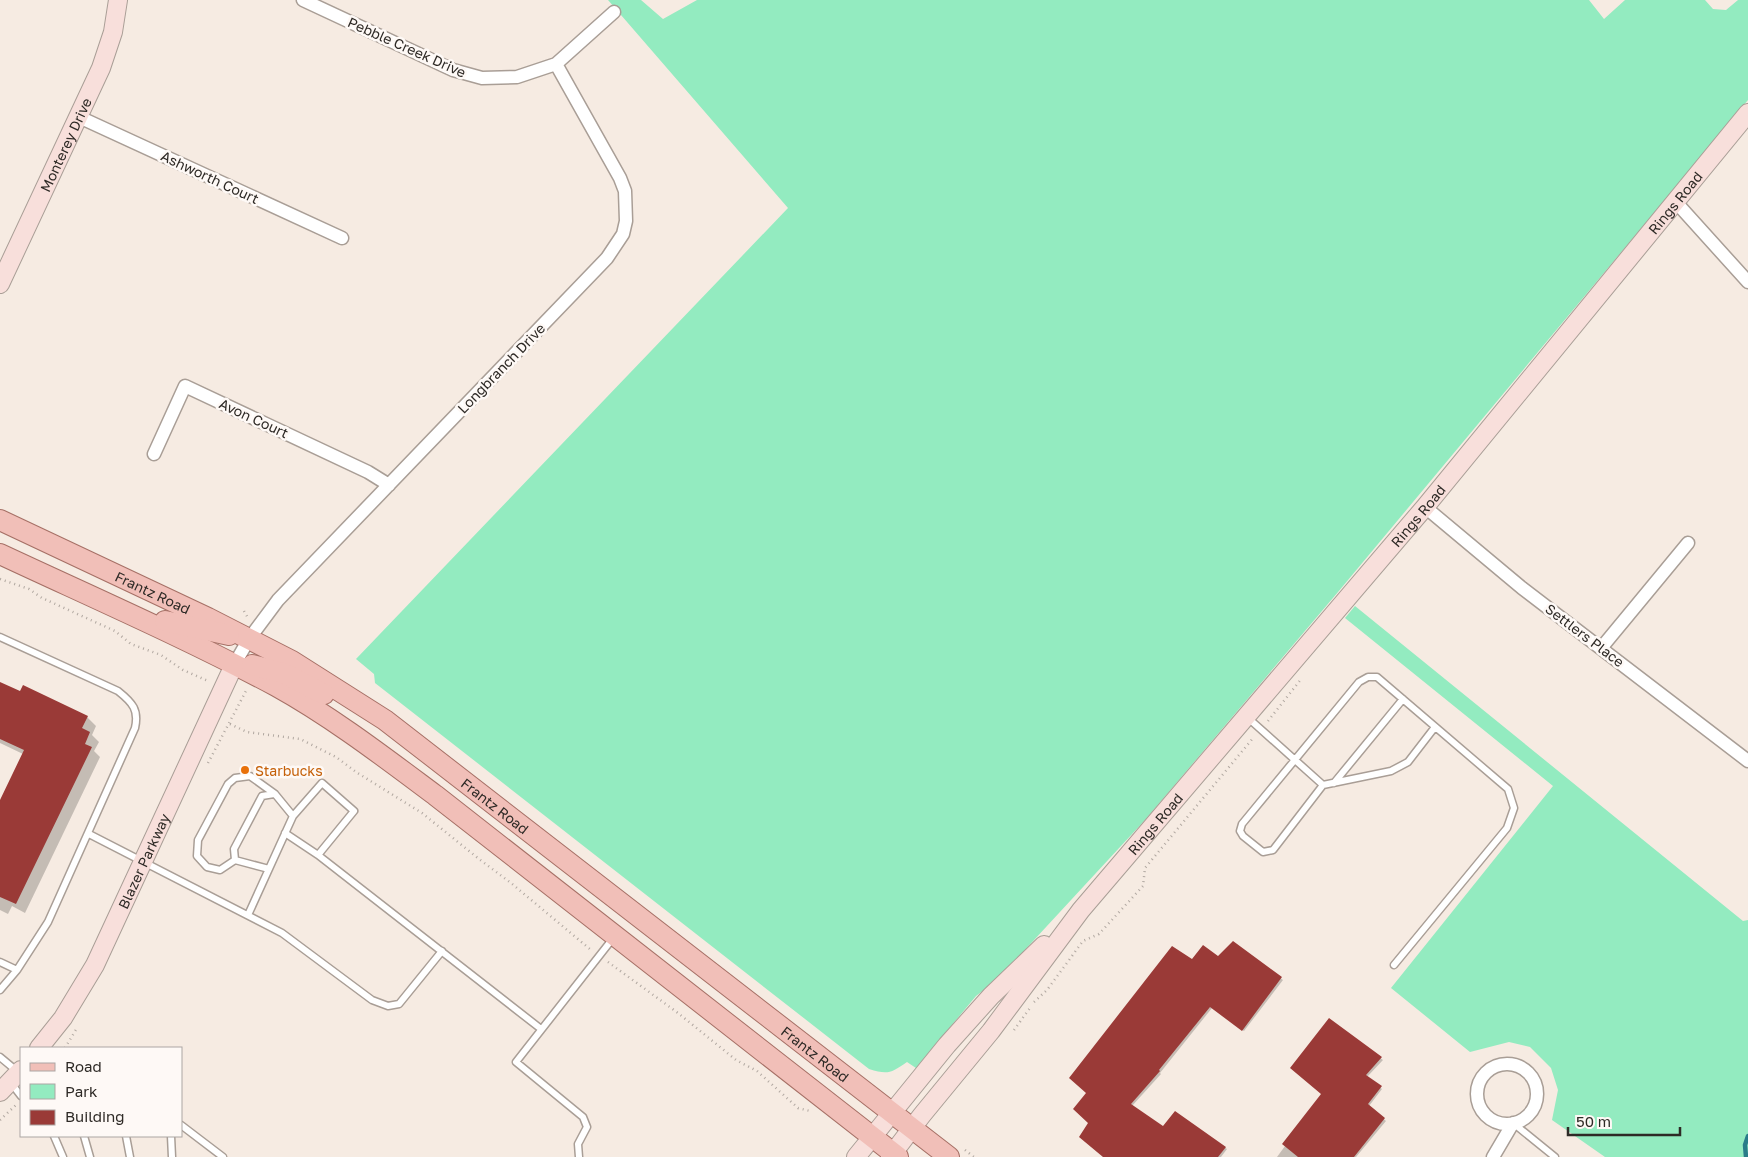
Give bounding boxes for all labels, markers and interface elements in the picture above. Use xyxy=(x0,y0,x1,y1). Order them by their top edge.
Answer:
street label: Pebble Creek Drive xyxy=(345,13,469,81)
street label: Monterey Drive xyxy=(36,95,95,194)
street label: Ashworth Court xyxy=(158,147,262,207)
street label: Rings Road xyxy=(1644,168,1705,237)
street label: Longbranch Drive xyxy=(454,320,548,416)
street label: Avon Court xyxy=(217,395,291,441)
street label: Rings Road xyxy=(1387,481,1449,550)
street label: Frantz Road xyxy=(113,567,193,617)
street label: Settlers Place xyxy=(1542,600,1628,670)
place label: Starbucks xyxy=(255,762,323,779)
marker: Starbucks xyxy=(239,764,251,776)
street label: Frantz Road xyxy=(458,774,533,837)
street label: Rings Road xyxy=(1124,789,1186,858)
street label: Blazer Parkway xyxy=(114,810,173,911)
street label: Frantz Road xyxy=(778,1022,853,1085)
legend xyxy=(20,1047,182,1137)
text: Road xyxy=(65,1057,102,1075)
text: Park xyxy=(65,1082,98,1100)
scale bar xyxy=(1568,1104,1680,1136)
text: Building xyxy=(65,1107,125,1125)
text: 50 m xyxy=(1576,1112,1611,1130)

